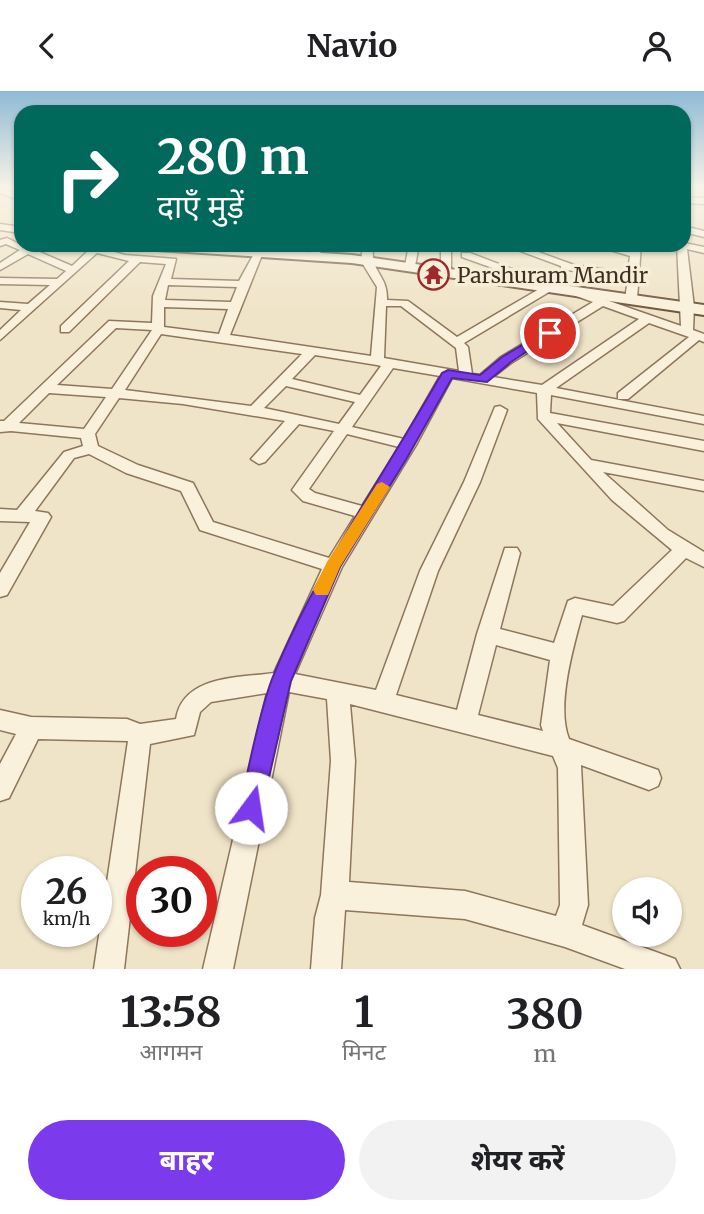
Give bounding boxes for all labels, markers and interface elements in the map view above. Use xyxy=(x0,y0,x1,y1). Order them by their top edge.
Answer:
text: Navio xyxy=(307,26,397,66)
icon: back xyxy=(28,27,66,65)
icon: person xyxy=(638,27,676,65)
text: 280 m xyxy=(157,126,309,187)
icon: right xyxy=(42,133,133,224)
text: दाएँ मुड़ें xyxy=(157,187,244,227)
temple icon: Parshuram Mandir xyxy=(417,258,451,292)
place label: Parshuram Mandir xyxy=(457,262,648,289)
pin xyxy=(520,303,580,363)
icon: arrive xyxy=(531,314,569,352)
position arrow xyxy=(214,771,288,845)
speed limit sign: 30 xyxy=(126,856,217,947)
text: 26 xyxy=(46,870,87,914)
map controls xyxy=(612,877,682,947)
button: sound xyxy=(612,877,682,947)
text: km/h xyxy=(43,907,90,930)
text: 13:58 xyxy=(120,986,222,1038)
text: 1 xyxy=(354,986,374,1038)
text: 380 xyxy=(506,988,584,1040)
text: आगमन xyxy=(140,1037,202,1066)
text: मिनट xyxy=(342,1037,386,1066)
text: m xyxy=(534,1039,556,1068)
button: बाहर xyxy=(28,1120,345,1200)
button: शेयर करें xyxy=(359,1120,676,1200)

